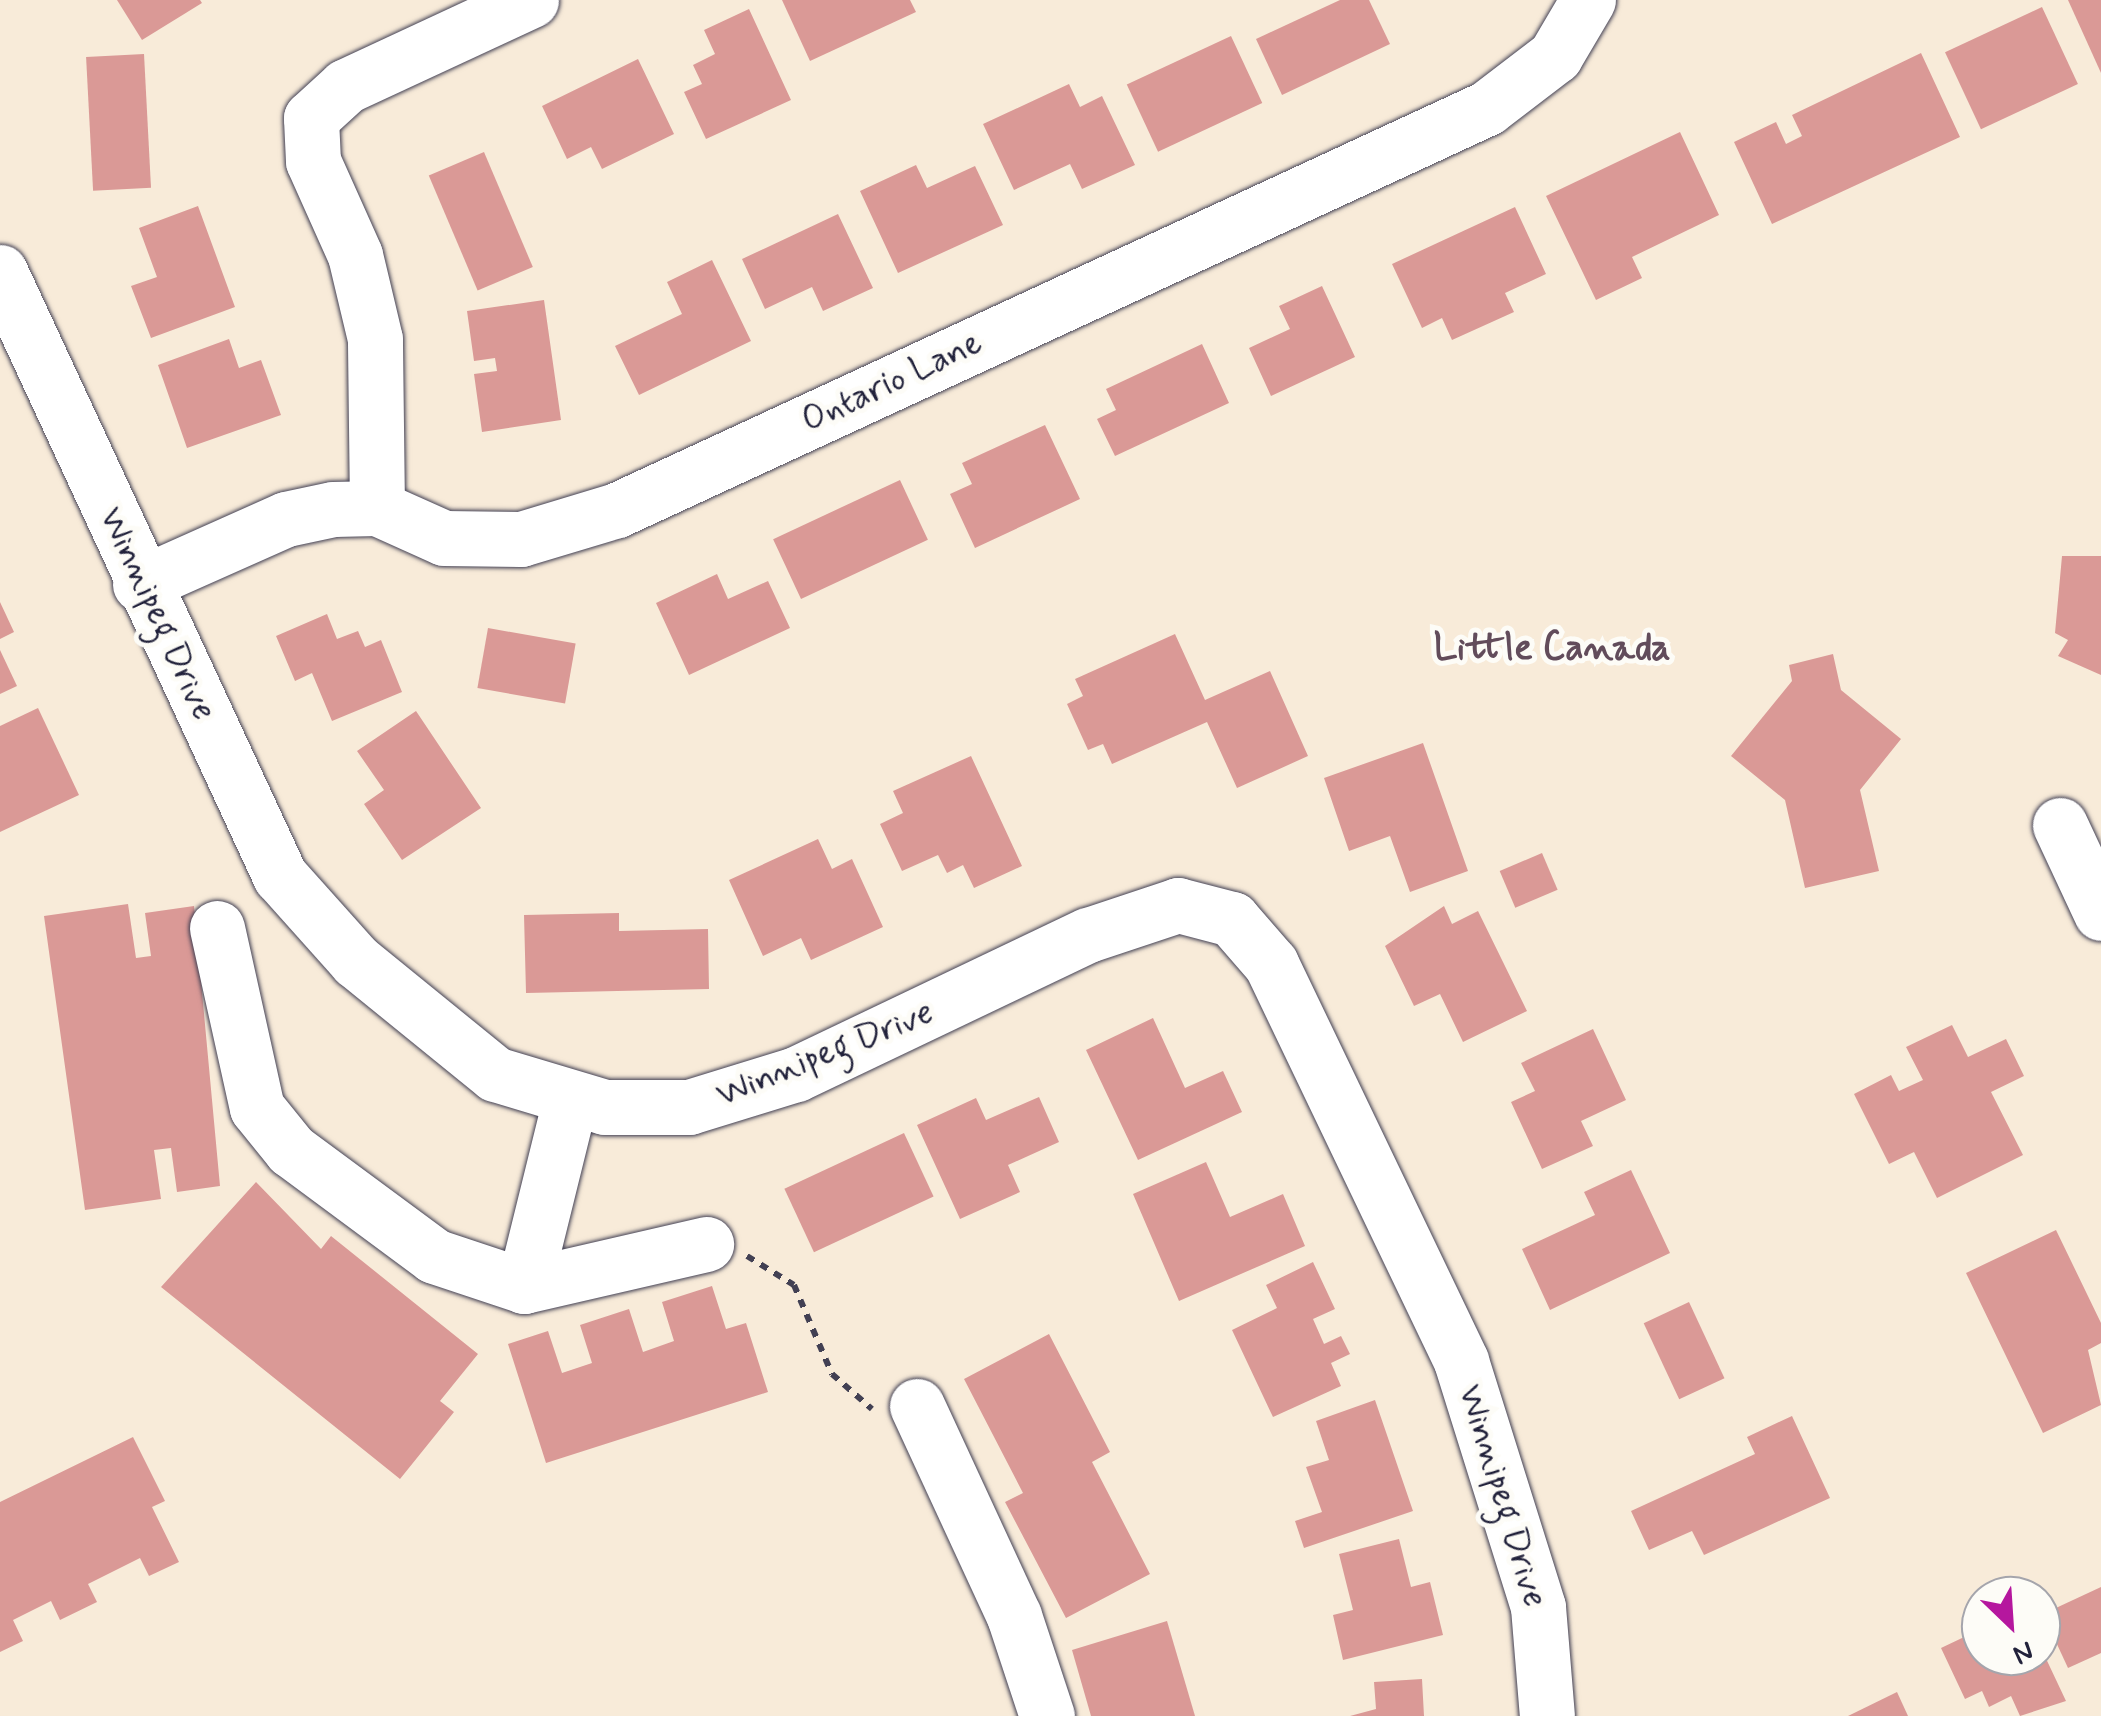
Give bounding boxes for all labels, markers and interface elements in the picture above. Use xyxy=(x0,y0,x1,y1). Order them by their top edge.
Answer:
street label: Ontario Lane xyxy=(795,322,989,442)
street label: Winnipeg Drive xyxy=(90,502,224,726)
district label: Little Canada xyxy=(1433,626,1671,672)
street label: Winnipeg Drive xyxy=(712,992,938,1116)
street label: Winnipeg Drive xyxy=(1449,1381,1555,1611)
north arrow xyxy=(1961,1576,2061,1676)
text: N xyxy=(2007,1631,2039,1673)

